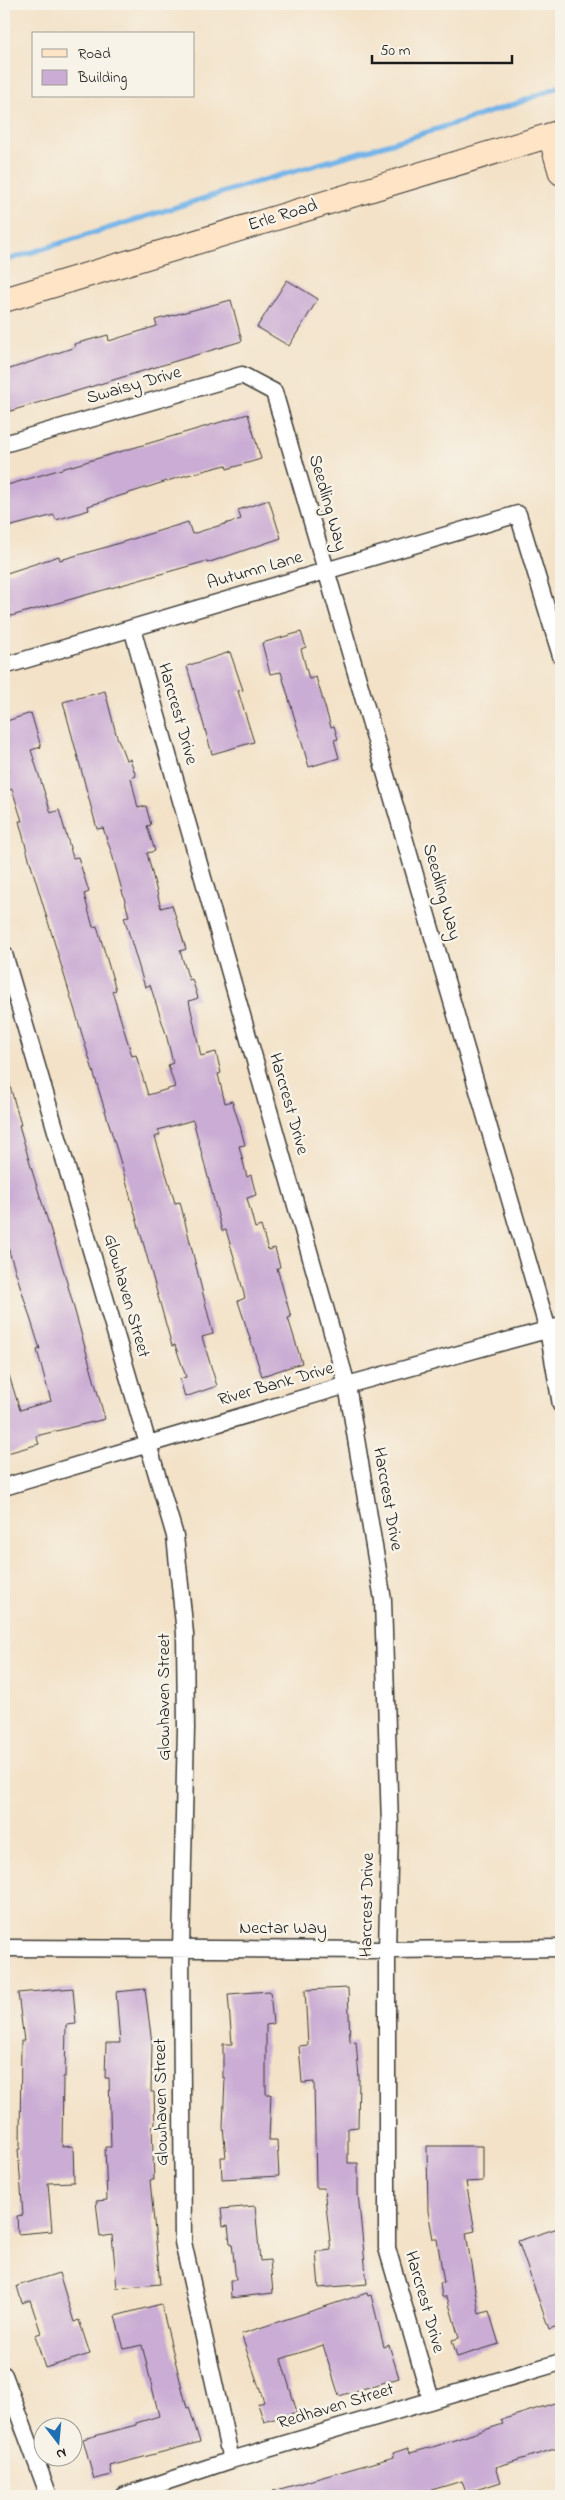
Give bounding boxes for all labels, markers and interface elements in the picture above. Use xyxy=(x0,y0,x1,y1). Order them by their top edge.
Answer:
legend xyxy=(32,32,195,98)
scale bar xyxy=(372,32,512,64)
text: 50 m xyxy=(380,40,411,62)
text: Road xyxy=(78,43,111,65)
text: Building xyxy=(77,67,127,90)
street label: Erle Road xyxy=(245,193,321,239)
street label: Swaisy Drive xyxy=(84,360,185,412)
street label: Seedling Way xyxy=(300,452,353,555)
street label: Autumn Lane xyxy=(204,545,307,597)
street label: Harcrest Drive xyxy=(150,660,204,769)
street label: Seedling Way xyxy=(414,841,467,944)
street label: Harcrest Drive xyxy=(261,1050,315,1159)
street label: Glowhaven Street xyxy=(96,1231,156,1361)
street label: River Bank Drive xyxy=(215,1356,338,1414)
street label: Harcrest Drive xyxy=(365,1445,409,1554)
street label: Glowhaven Street xyxy=(152,1633,178,1761)
street label: Harcrest Drive xyxy=(354,1852,382,1958)
street label: Nectar Way xyxy=(239,1916,327,1942)
street label: Glowhaven Street xyxy=(148,2038,176,2166)
street label: Harcrest Drive xyxy=(397,2248,451,2357)
street label: Redhaven Street xyxy=(274,2377,398,2437)
north arrow xyxy=(32,2418,82,2468)
text: N xyxy=(54,2442,69,2464)

